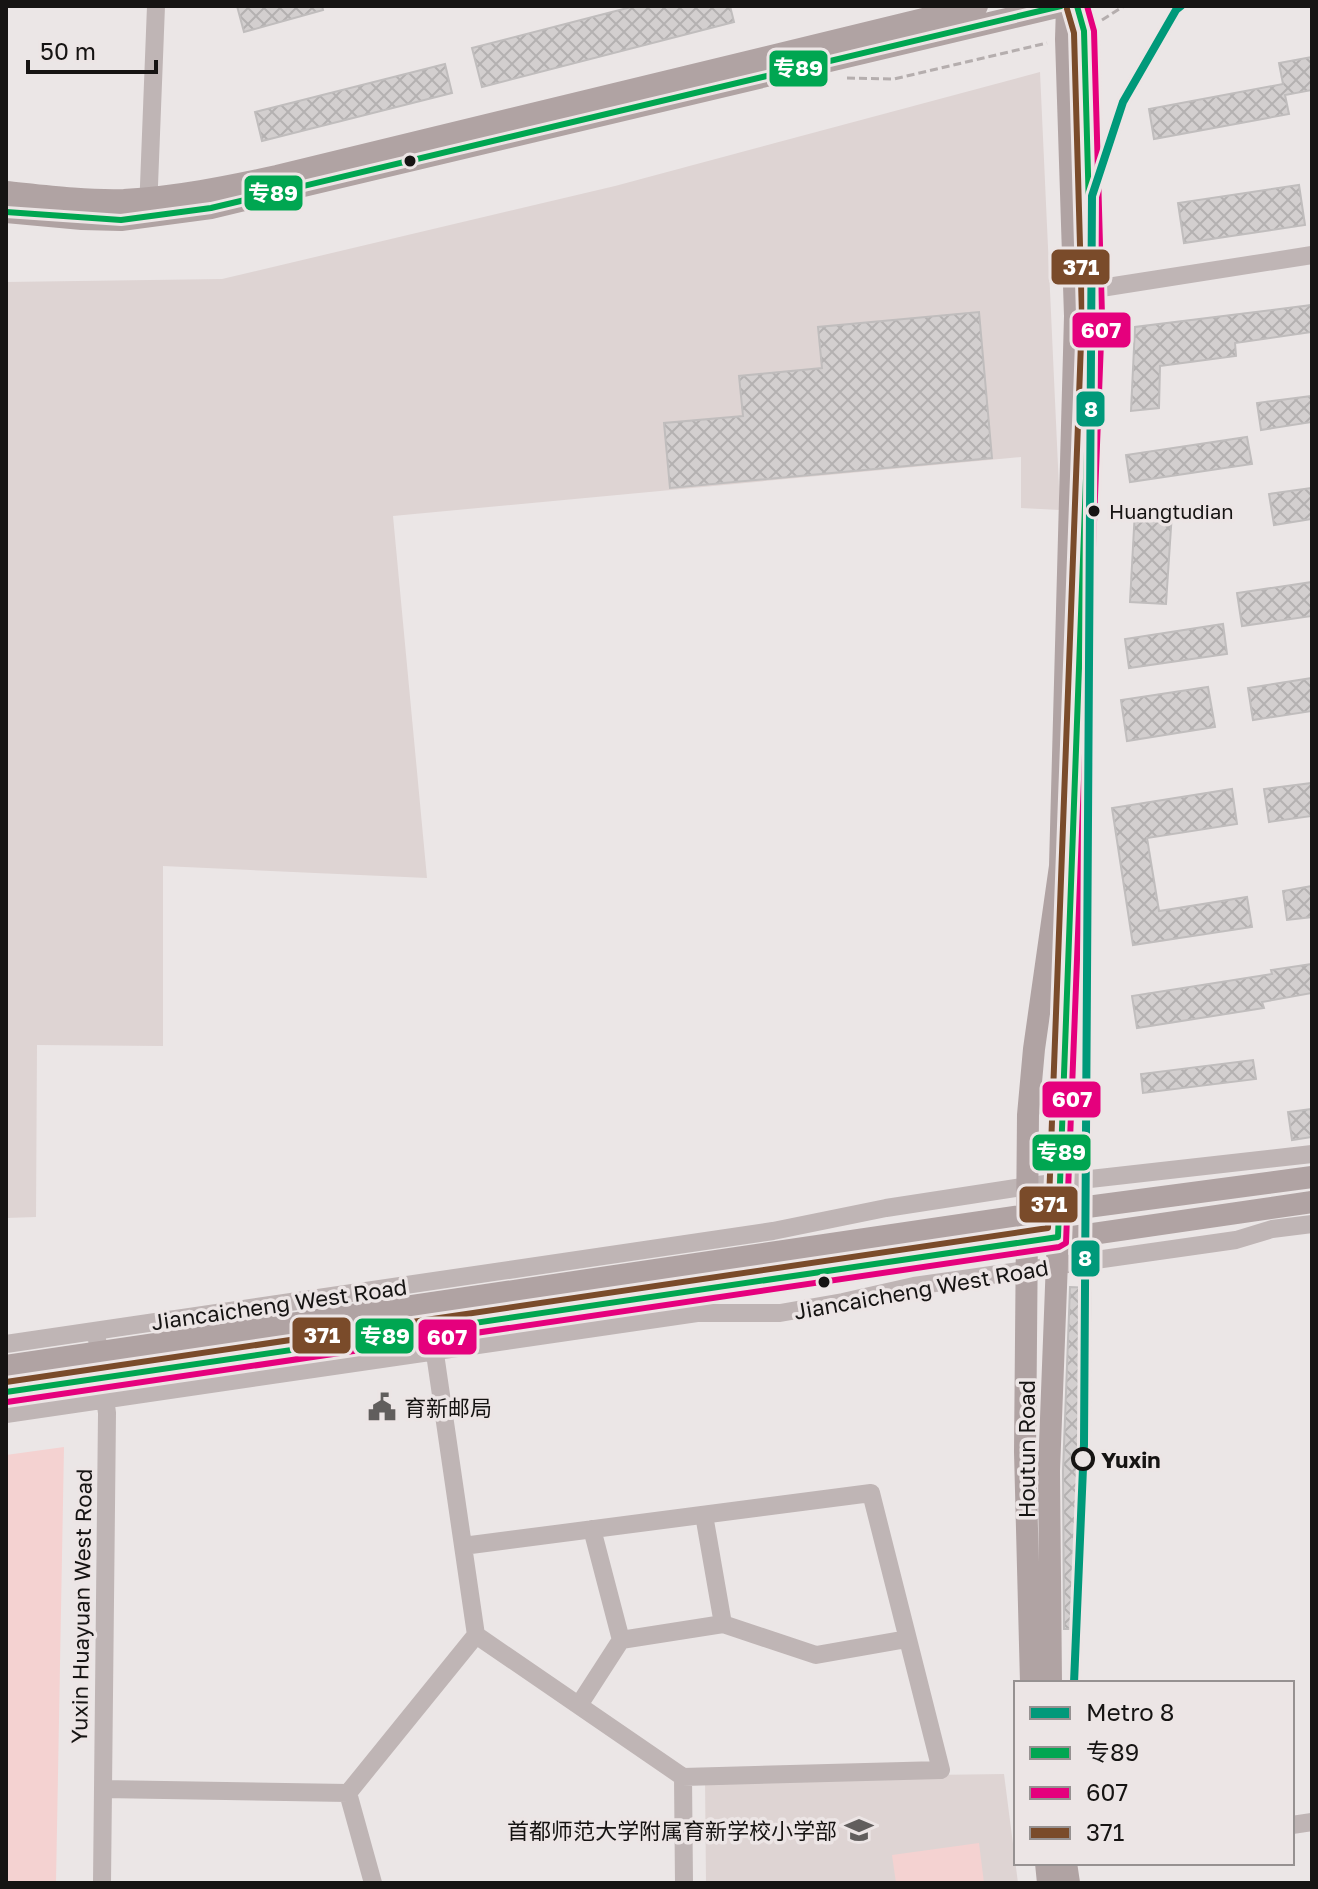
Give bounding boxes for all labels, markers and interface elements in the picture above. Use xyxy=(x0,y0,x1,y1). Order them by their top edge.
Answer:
scale bar xyxy=(28,24,156,74)
text: 50 m xyxy=(40,36,96,65)
line badge: 专89 xyxy=(768,49,829,88)
text: 专89 xyxy=(773,54,823,81)
unlabelled marker xyxy=(402,153,418,169)
line badge: 专89 xyxy=(243,174,304,212)
text: 专89 xyxy=(248,179,298,206)
line badge: 371 xyxy=(1050,248,1111,286)
text: 371 xyxy=(1063,253,1099,280)
line badge: 607 xyxy=(1071,311,1132,349)
text: 607 xyxy=(1081,316,1121,343)
line badge: 8 xyxy=(1075,390,1106,428)
text: 8 xyxy=(1084,395,1098,422)
place label: Huangtudian xyxy=(1109,499,1234,523)
marker: Huangtudian xyxy=(1086,503,1102,519)
line badge: 607 xyxy=(1041,1080,1102,1119)
text: 607 xyxy=(1052,1085,1092,1112)
line badge: 专89 xyxy=(1031,1133,1092,1172)
text: 专89 xyxy=(1036,1138,1086,1165)
line badge: 371 xyxy=(1018,1185,1079,1224)
text: 371 xyxy=(1031,1190,1067,1217)
line badge: 8 xyxy=(1070,1239,1101,1278)
text: 8 xyxy=(1078,1244,1092,1271)
street label: Jiancaicheng West Road xyxy=(792,1253,1050,1325)
street label: Jiancaicheng West Road xyxy=(149,1273,409,1335)
unlabelled marker xyxy=(816,1274,832,1290)
line badge: 371 xyxy=(291,1316,352,1355)
line badge: 专89 xyxy=(354,1317,415,1355)
line badge: 607 xyxy=(417,1318,478,1356)
text: 371 xyxy=(304,1321,340,1348)
text: 专89 xyxy=(360,1322,410,1349)
text: 607 xyxy=(427,1323,467,1350)
street label: Houtun Road xyxy=(1013,1380,1040,1518)
public building icon: 育新邮局 xyxy=(367,1392,397,1422)
place label: 育新邮局 xyxy=(404,1394,492,1421)
place label: Yuxin xyxy=(1101,1446,1161,1473)
marker: Yuxin xyxy=(1072,1448,1094,1470)
street label: Yuxin Huayuan West Road xyxy=(65,1468,97,1744)
legend xyxy=(1014,1681,1294,1865)
text: Metro 8 xyxy=(1086,1697,1174,1726)
text: 专89 xyxy=(1086,1737,1139,1766)
text: 607 xyxy=(1086,1777,1128,1806)
school or university icon: 首都师范大学附属育新学校小学部 xyxy=(844,1815,874,1845)
place label: 首都师范大学附属育新学校小学部 xyxy=(507,1817,837,1844)
text: 371 xyxy=(1086,1817,1124,1846)

